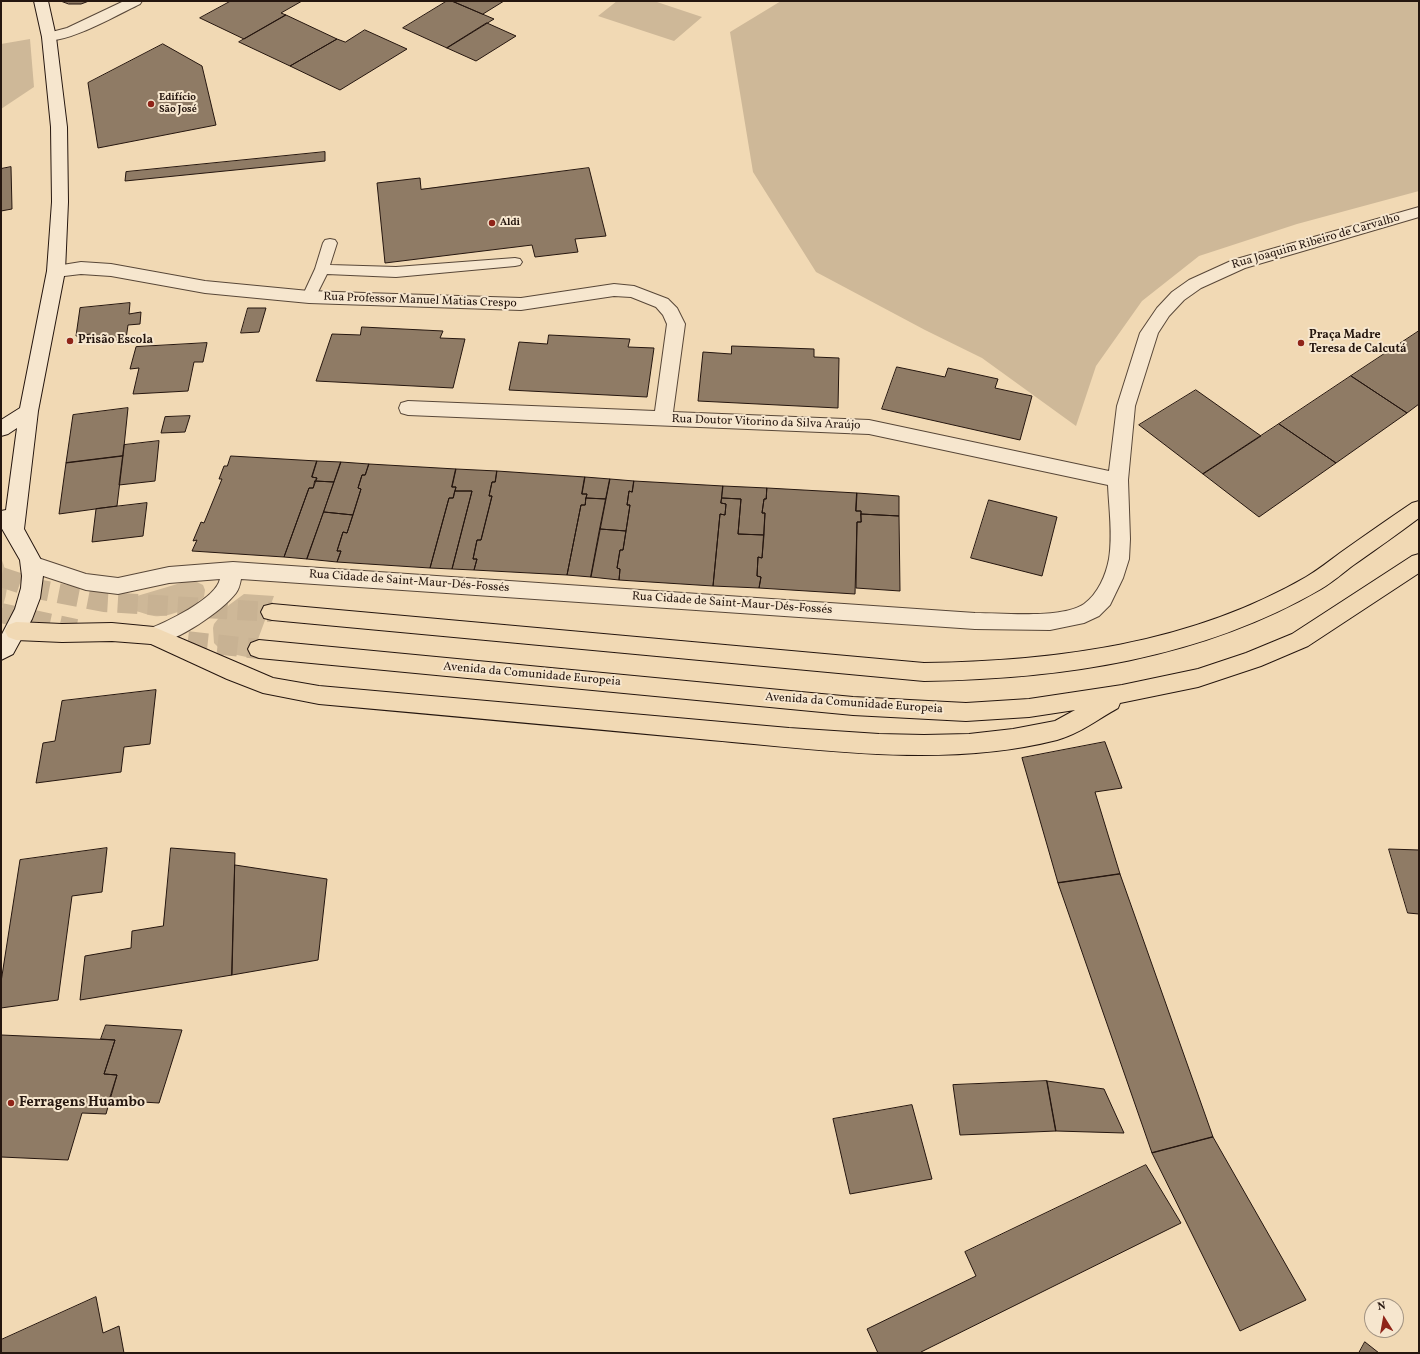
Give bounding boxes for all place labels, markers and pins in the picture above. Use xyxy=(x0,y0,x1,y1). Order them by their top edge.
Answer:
place label: Edifício São José xyxy=(159,92,197,116)
marker: Edifício São José xyxy=(146,99,156,109)
place label: Aldi xyxy=(500,217,520,229)
marker: Aldi xyxy=(487,218,497,228)
place label: Praça Madre Teresa de Calcutá xyxy=(1309,329,1406,357)
place label: Prisão Escola xyxy=(78,334,153,348)
marker: Prisão Escola xyxy=(65,336,75,346)
marker: Praça Madre Teresa de Calcutá xyxy=(1296,338,1306,348)
place label: Ferragens Huambo xyxy=(19,1095,145,1111)
marker: Ferragens Huambo xyxy=(6,1098,16,1108)

